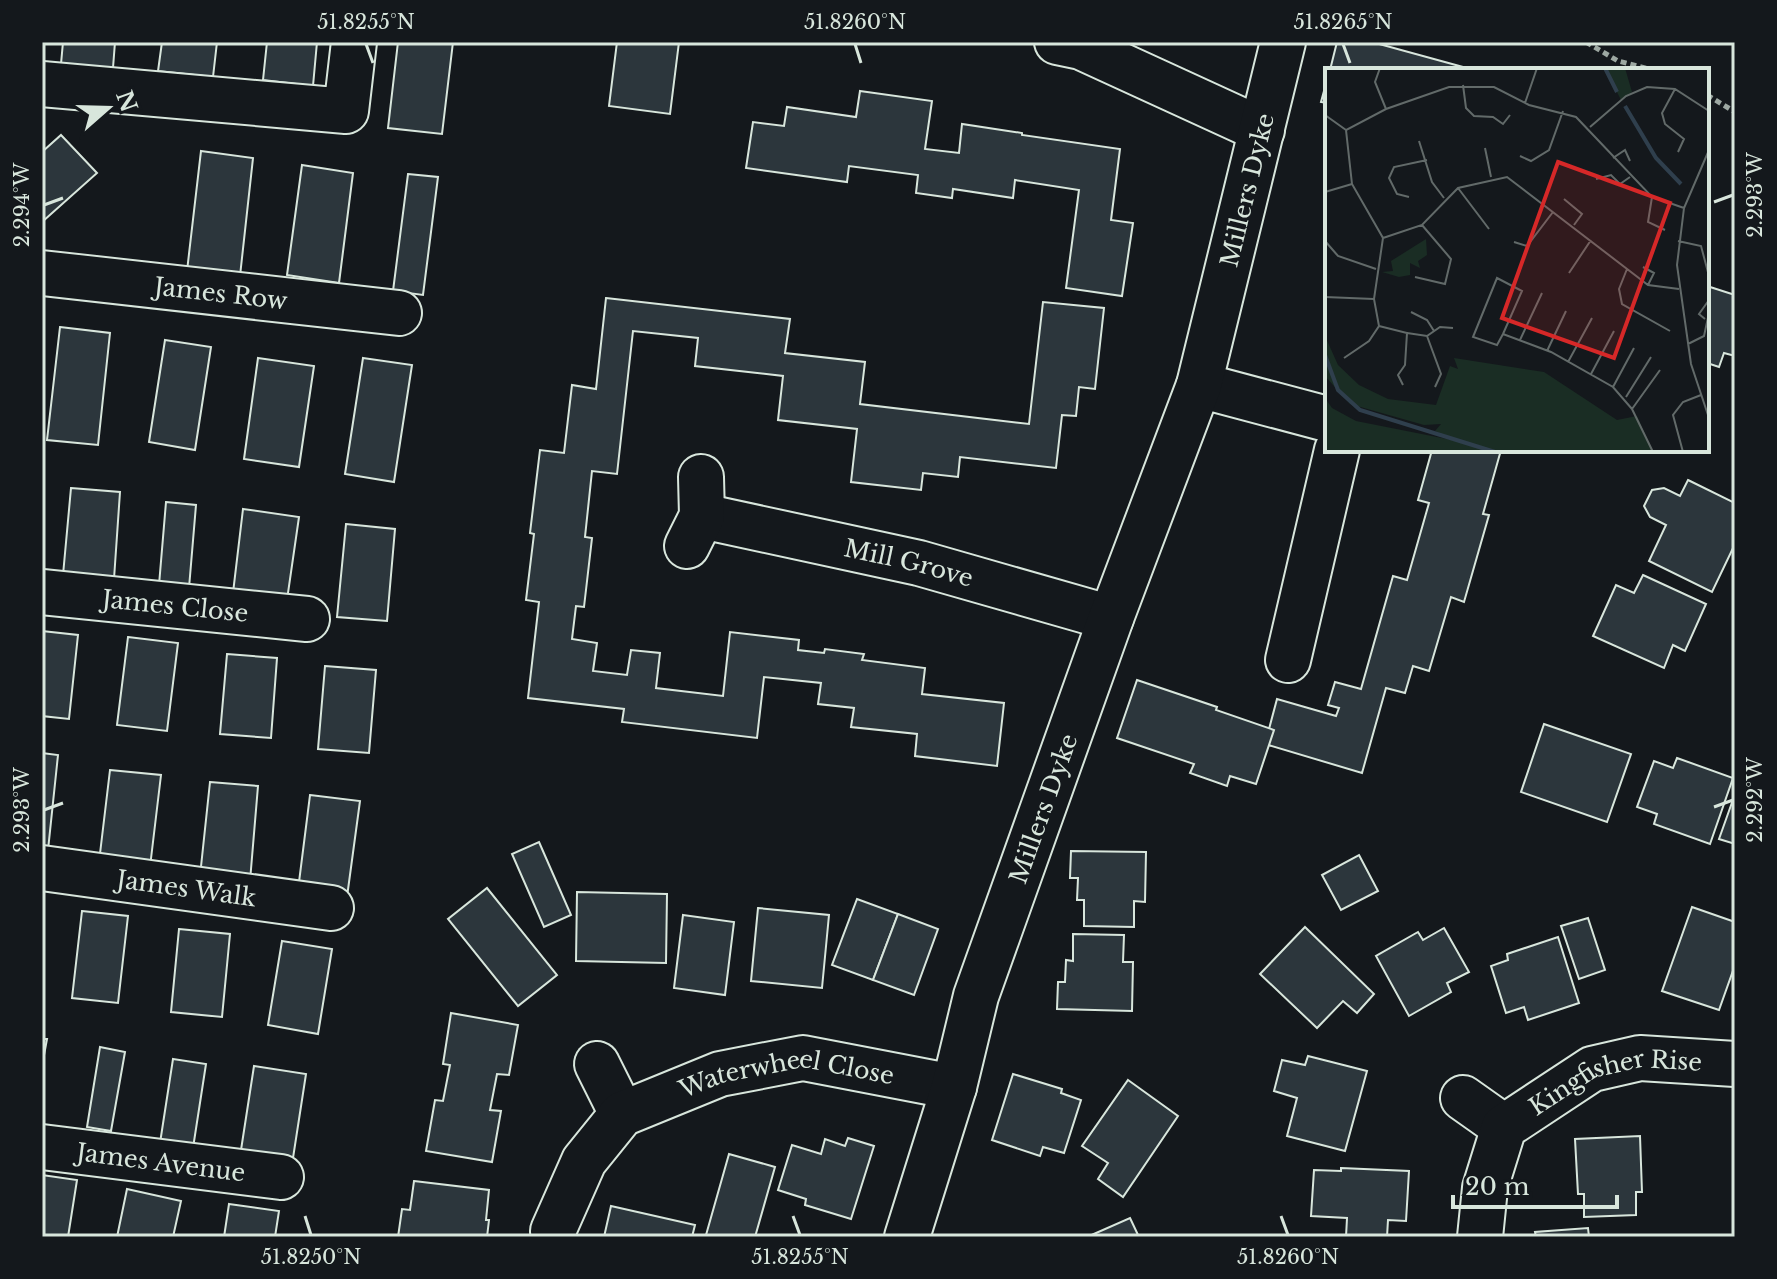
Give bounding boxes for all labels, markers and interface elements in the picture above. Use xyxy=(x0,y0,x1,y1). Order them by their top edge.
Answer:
text: 51.8255°N xyxy=(317,10,415,34)
text: 51.8260°N xyxy=(804,10,906,34)
text: 51.8265°N xyxy=(1293,10,1393,34)
north arrow xyxy=(68,68,148,148)
inset map xyxy=(1325,68,1709,452)
text: N xyxy=(110,87,143,116)
street label: Millers Dyke xyxy=(1214,110,1280,270)
text: 2.293°W xyxy=(1743,152,1767,238)
text: 2.294°W xyxy=(10,162,34,247)
street label: James Row xyxy=(150,271,289,315)
street label: Mill Grove xyxy=(842,533,977,592)
street label: James Close xyxy=(98,583,250,627)
street label: Millers Dyke xyxy=(1003,730,1083,887)
text: 2.292°W xyxy=(1743,757,1767,843)
text: 2.293°W xyxy=(10,767,34,853)
street label: James Walk xyxy=(112,864,258,912)
street label: Waterwheel Close xyxy=(674,1043,897,1104)
street label: Kingfisher Rise xyxy=(1523,1043,1703,1121)
street label: James Avenue xyxy=(72,1137,247,1187)
scale bar xyxy=(1453,1159,1617,1209)
text: 20 m xyxy=(1465,1172,1530,1201)
text: 51.8250°N xyxy=(261,1245,361,1269)
text: 51.8255°N xyxy=(751,1245,849,1269)
text: 51.8260°N xyxy=(1237,1245,1339,1269)

